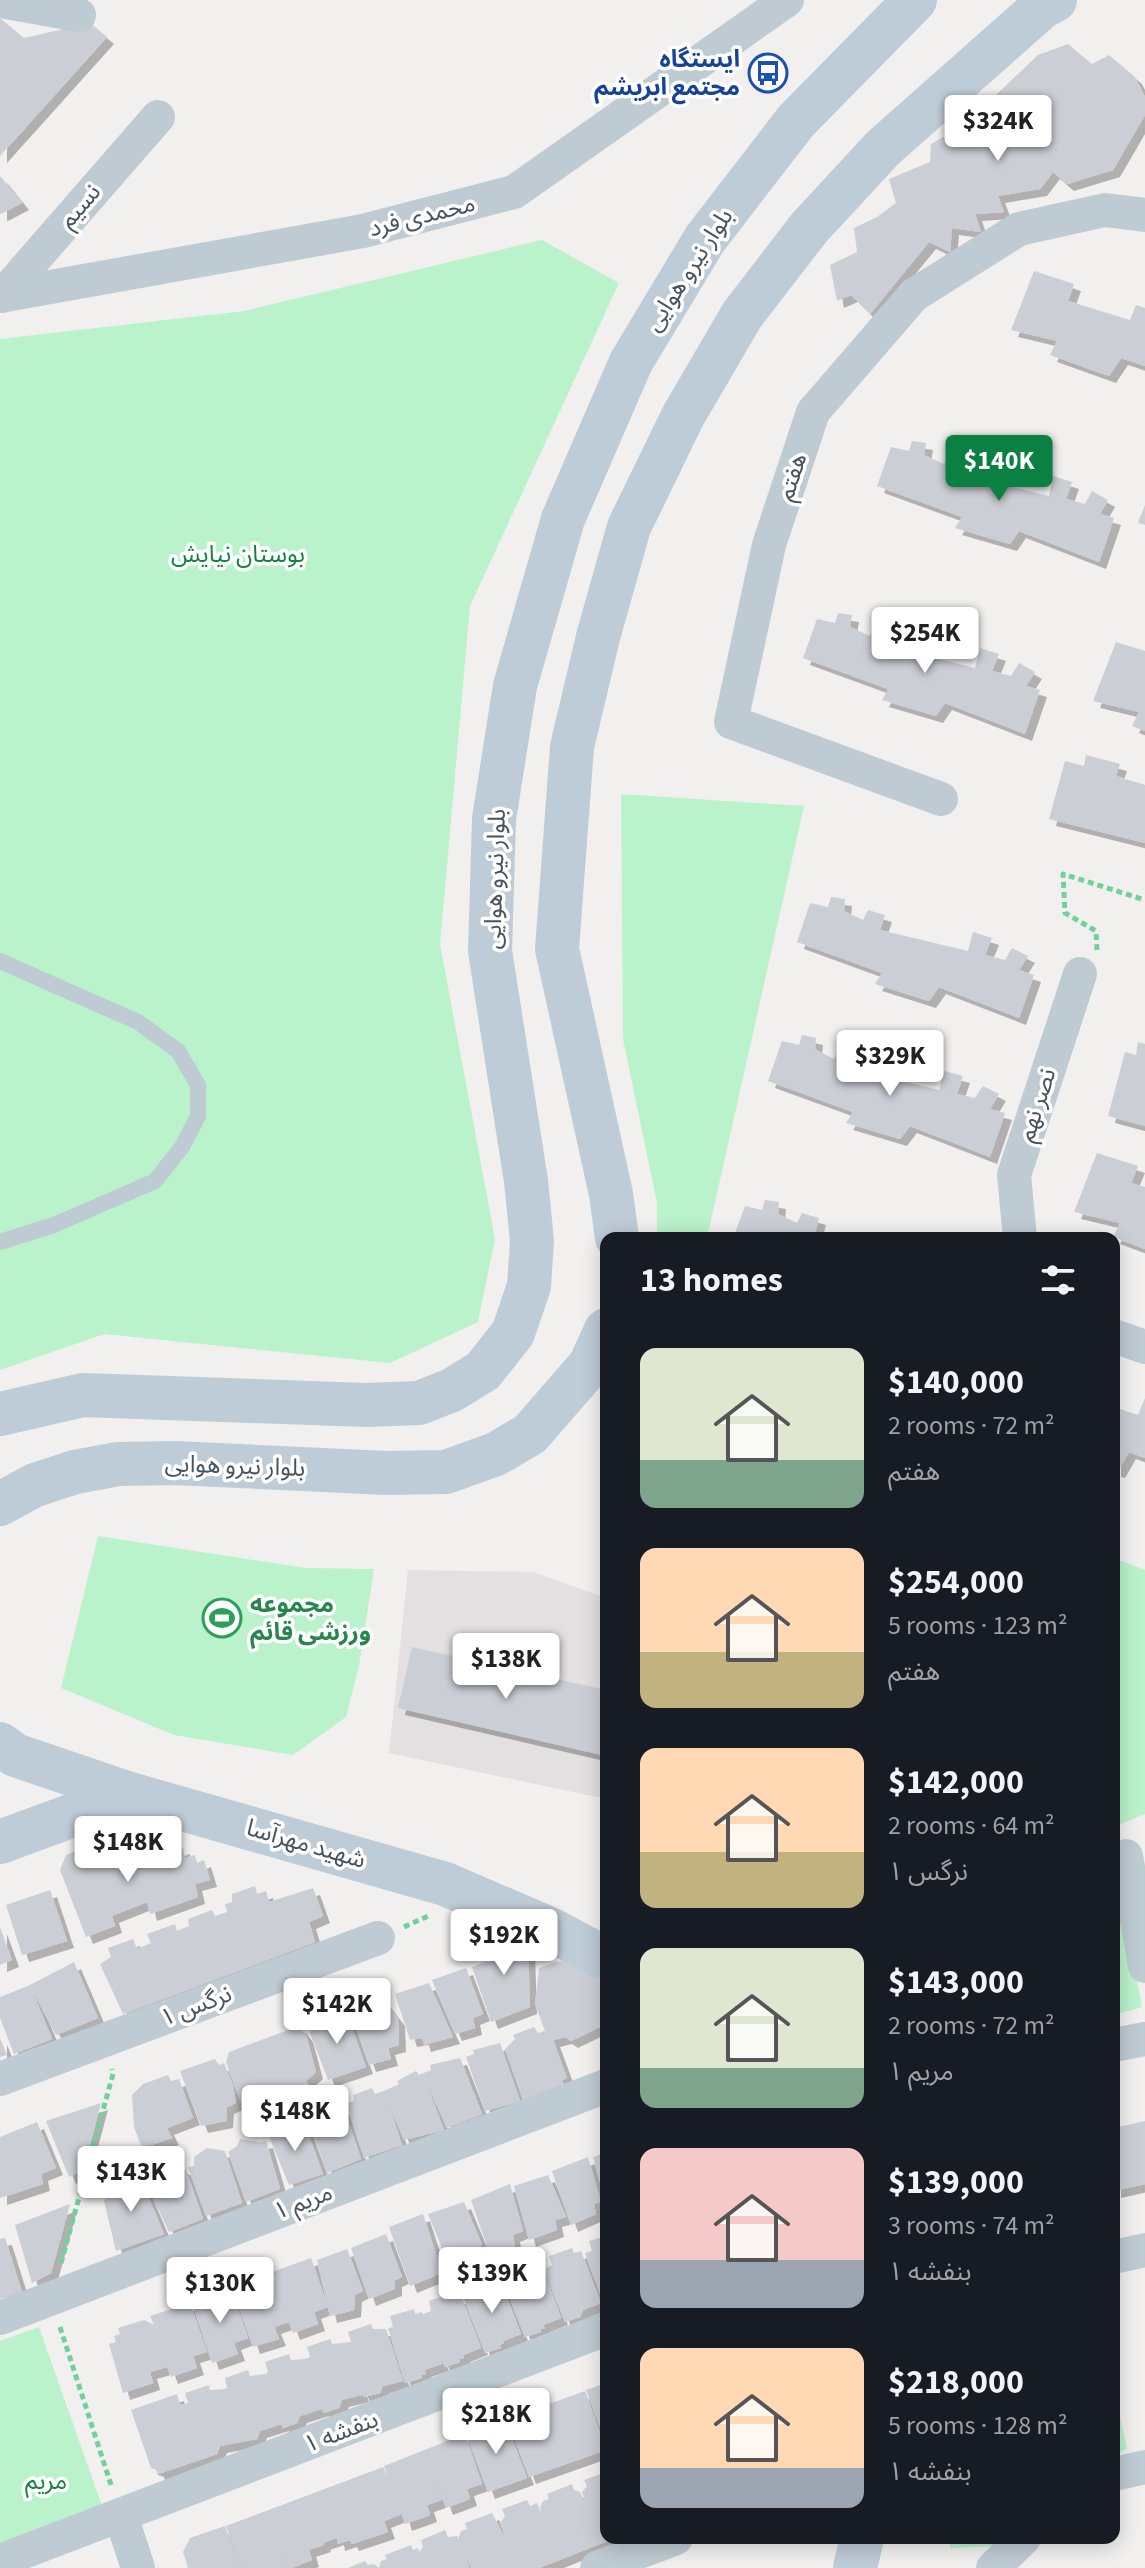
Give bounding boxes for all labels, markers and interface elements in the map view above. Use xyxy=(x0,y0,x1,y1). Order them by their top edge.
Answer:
place label: ایستگاه مجتمع ابریشم xyxy=(594,42,740,105)
bus stop icon: ایستگاه مجتمع ابریشم xyxy=(747,52,789,94)
pin: $324K xyxy=(942,95,1054,163)
text: $324K xyxy=(963,102,1033,139)
street label: نسیم xyxy=(51,176,109,236)
street label: محمدی فرد xyxy=(365,186,479,246)
street label: بلوار نیرو هوایی xyxy=(636,202,742,338)
pin: $140K xyxy=(943,435,1055,503)
text: $140K xyxy=(964,442,1034,479)
street label: هفتم xyxy=(768,449,816,505)
park label: بوستان نیایش xyxy=(171,537,305,572)
pin: $254K xyxy=(869,607,981,675)
text: $254K xyxy=(890,614,960,651)
street label: بلوار نیرو هوایی xyxy=(475,808,515,950)
pin: $329K xyxy=(834,1030,946,1098)
text: $329K xyxy=(855,1037,925,1074)
street label: نصر نهم xyxy=(1009,1064,1065,1146)
text: 13 homes xyxy=(640,1256,783,1305)
icon: filters xyxy=(1036,1258,1080,1302)
text: $140,000 xyxy=(888,1358,1024,1407)
icon: home xyxy=(704,1380,800,1476)
text: 2 rooms · 72 m² xyxy=(888,1407,1055,1444)
street label: بلوار نیرو هوایی xyxy=(164,1446,306,1486)
text: هفتم xyxy=(888,1453,940,1490)
text: $254,000 xyxy=(888,1558,1024,1607)
icon: home xyxy=(704,1580,800,1676)
place label: مجموعه ورزشی قائم xyxy=(250,1587,371,1650)
sports icon: مجموعه ورزشی قائم xyxy=(201,1597,243,1639)
text: 5 rooms · 123 m² xyxy=(888,1607,1067,1644)
pin: $138K xyxy=(450,1633,562,1701)
text: $138K xyxy=(471,1640,541,1677)
text: هفتم xyxy=(888,1653,940,1690)
text: $142,000 xyxy=(888,1758,1024,1807)
icon: home xyxy=(704,1780,800,1876)
text: 2 rooms · 64 m² xyxy=(888,1807,1055,1844)
street label: شهید مهرآسا xyxy=(242,1810,370,1878)
pin: $148K xyxy=(72,1816,184,1884)
text: $148K xyxy=(93,1823,163,1860)
text: نرگس ۱ xyxy=(888,1853,968,1890)
pin: $192K xyxy=(448,1909,560,1977)
text: $192K xyxy=(469,1916,539,1953)
text: $143,000 xyxy=(888,1958,1024,2007)
street label: نرگس ۱ xyxy=(155,1976,237,2036)
pin: $142K xyxy=(281,1978,393,2046)
icon: home xyxy=(704,1980,800,2076)
text: $142K xyxy=(302,1985,372,2022)
text: 2 rooms · 72 m² xyxy=(888,2007,1055,2044)
text: مریم ۱ xyxy=(888,2053,954,2090)
pin: $148K xyxy=(239,2085,351,2153)
text: $148K xyxy=(260,2092,330,2129)
pin: $143K xyxy=(75,2146,187,2214)
text: $143K xyxy=(96,2153,166,2190)
text: $139,000 xyxy=(888,2158,1024,2207)
street label: مریم ۱ xyxy=(268,2175,338,2229)
icon: home xyxy=(704,2180,800,2276)
text: 3 rooms · 74 m² xyxy=(888,2207,1055,2244)
pin: $139K xyxy=(436,2247,548,2315)
text: بنفشه ۱ xyxy=(888,2253,972,2290)
text: $139K xyxy=(457,2254,527,2291)
pin: $130K xyxy=(164,2257,276,2325)
text: $130K xyxy=(185,2264,255,2301)
text: $218,000 xyxy=(888,2358,1024,2407)
icon: home xyxy=(704,2380,800,2476)
pin: $218K xyxy=(440,2388,552,2456)
text: $218K xyxy=(461,2395,531,2432)
street label: بنفشه ۱ xyxy=(299,2402,383,2462)
text: 5 rooms · 128 m² xyxy=(888,2407,1067,2444)
text: بنفشه ۱ xyxy=(888,2453,972,2490)
park label: مریم xyxy=(25,2464,67,2499)

